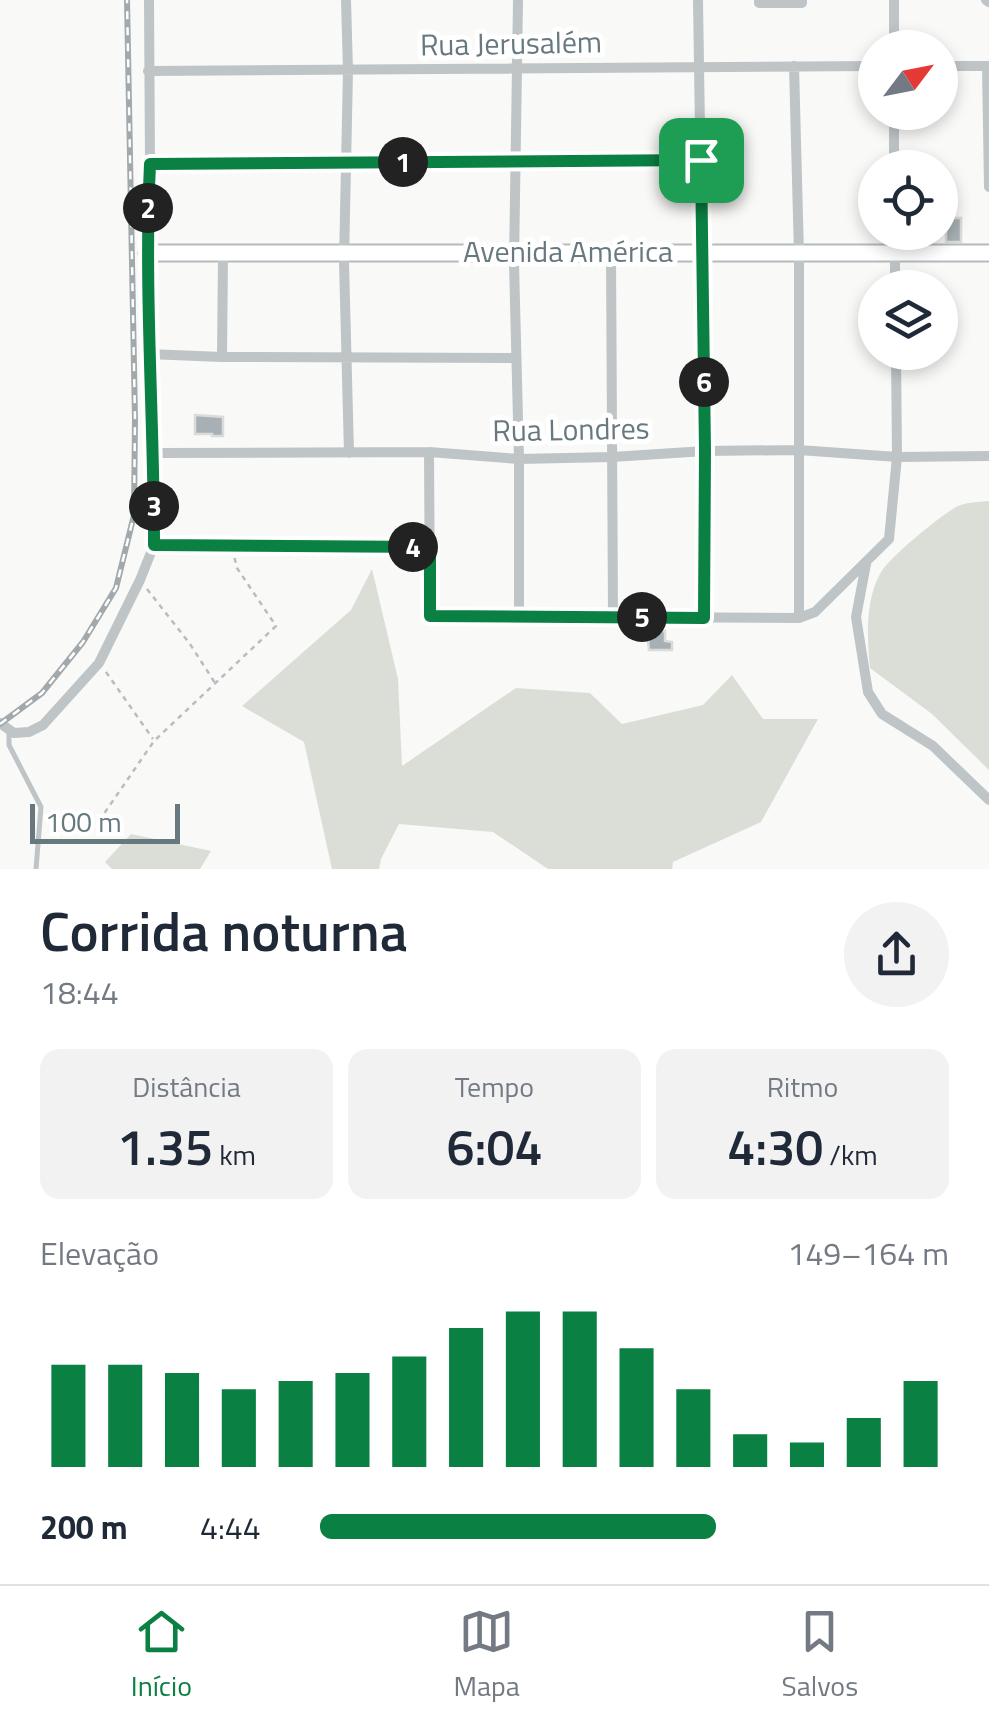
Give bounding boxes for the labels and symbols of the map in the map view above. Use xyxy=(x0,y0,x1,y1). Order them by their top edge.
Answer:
street label: Rua Jerusalém xyxy=(420,18,602,68)
north arrow xyxy=(858,30,958,130)
pin xyxy=(659,118,744,203)
pin: 1 xyxy=(378,137,428,187)
pin: 2 xyxy=(123,183,173,233)
street label: Avenida América xyxy=(463,228,673,274)
pin: 6 xyxy=(679,357,729,407)
street label: Rua Londres xyxy=(492,405,650,453)
pin: 3 xyxy=(129,481,179,531)
pin: 4 xyxy=(388,522,438,572)
pin: 5 xyxy=(617,592,667,642)
scale bar xyxy=(30,799,180,844)

